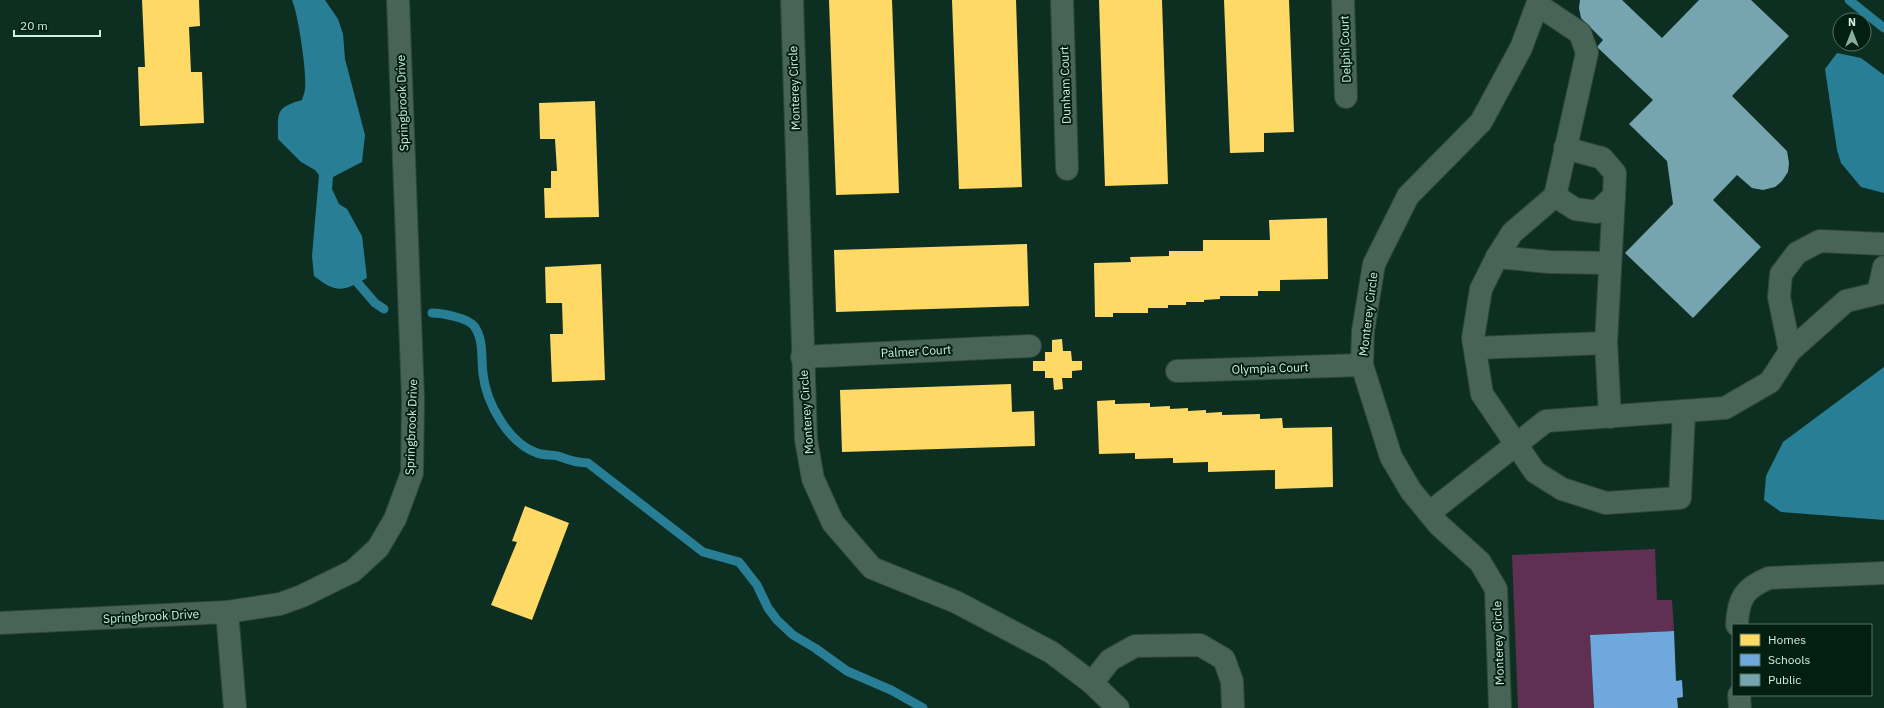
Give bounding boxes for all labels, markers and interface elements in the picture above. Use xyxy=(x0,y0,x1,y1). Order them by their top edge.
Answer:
scale bar xyxy=(14,12,100,38)
north arrow xyxy=(1832,12,1872,52)
street label: Delphi Court xyxy=(1336,15,1354,83)
text: N xyxy=(1848,15,1856,29)
text: 20 m xyxy=(20,18,48,33)
street label: Monterey Circle xyxy=(785,45,803,130)
street label: Dunham Court xyxy=(1056,46,1074,124)
street label: Springbrook Drive xyxy=(393,54,411,151)
street label: Monterey Circle xyxy=(1355,271,1381,357)
street label: Palmer Court xyxy=(880,342,952,360)
street label: Olympia Court xyxy=(1231,359,1309,377)
street label: Monterey Circle xyxy=(796,369,816,455)
street label: Springbrook Drive xyxy=(402,378,420,475)
street label: Monterey Circle xyxy=(1489,600,1507,685)
street label: Springbrook Drive xyxy=(103,606,200,626)
legend xyxy=(1732,624,1872,696)
text: Homes xyxy=(1768,632,1806,647)
text: Schools xyxy=(1768,652,1811,667)
text: Public xyxy=(1768,672,1801,687)

